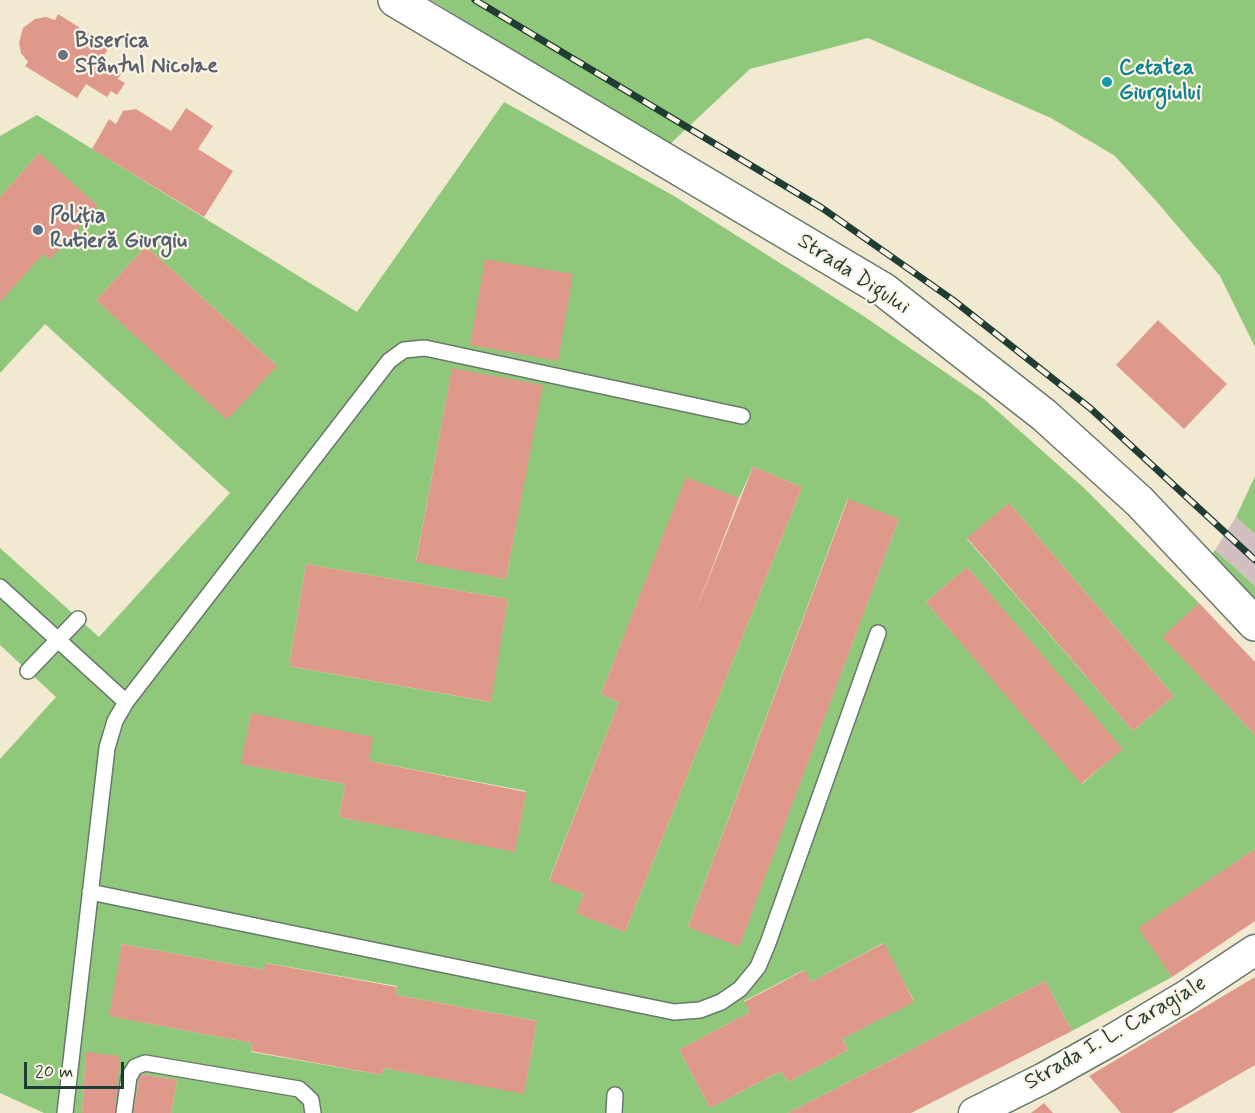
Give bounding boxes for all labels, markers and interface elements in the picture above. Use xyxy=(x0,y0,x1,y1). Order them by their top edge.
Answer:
place label: Biserica Sfântul Nicolae xyxy=(75,29,218,80)
marker: Biserica Sfântul Nicolae xyxy=(56,48,70,62)
place label: Cetatea Giurgiului xyxy=(1119,56,1201,107)
marker: Cetatea Giurgiului xyxy=(1100,75,1114,89)
place label: Poliția Rutieră Giurgiu xyxy=(50,204,187,255)
marker: Poliția Rutieră Giurgiu xyxy=(31,223,45,237)
street label: Strada Digului xyxy=(792,229,914,321)
street label: Strada I. L. Caragiale xyxy=(1020,971,1212,1097)
scale bar xyxy=(27,1050,128,1088)
text: 20 m xyxy=(35,1060,73,1084)

